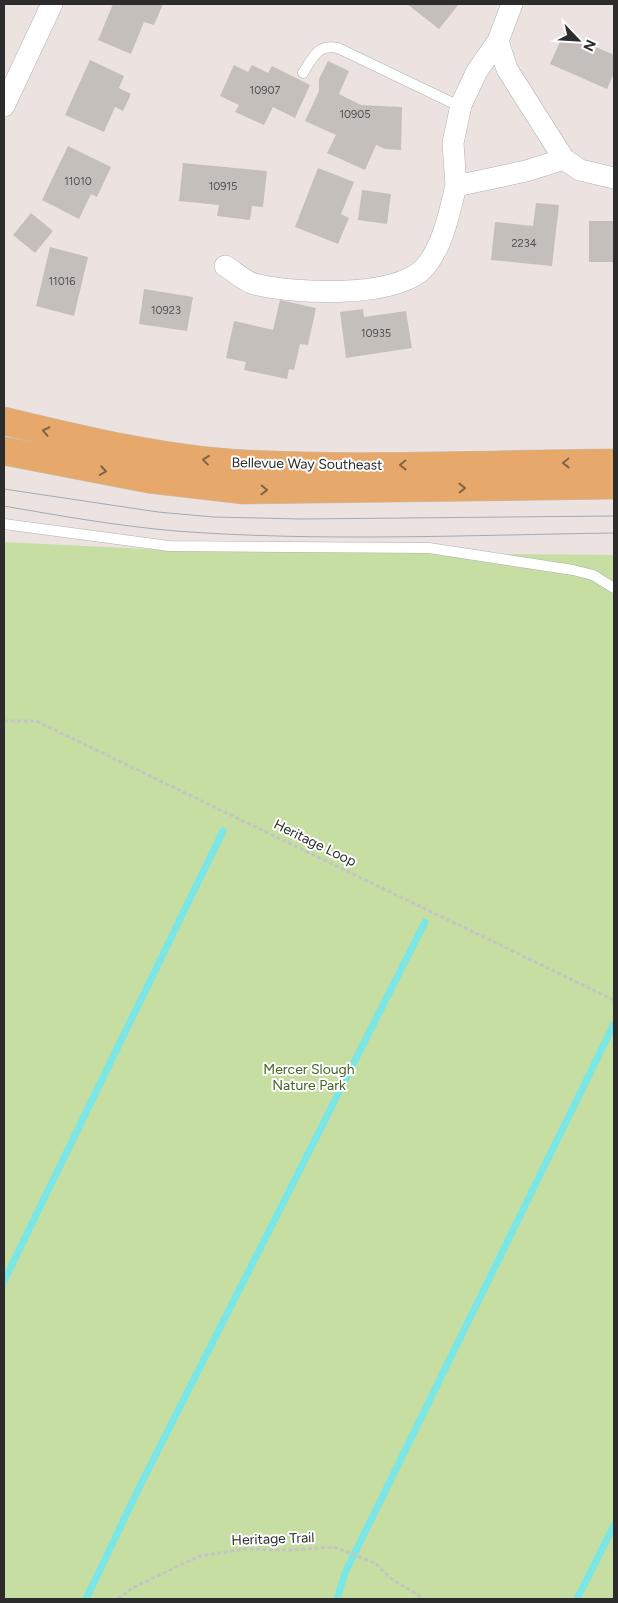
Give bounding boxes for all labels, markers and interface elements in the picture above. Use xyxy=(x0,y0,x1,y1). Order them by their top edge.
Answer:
north arrow xyxy=(553,15,603,65)
text: N xyxy=(579,37,599,54)
house number: 10907 xyxy=(250,84,280,97)
house number: 10905 xyxy=(339,108,371,121)
house number: 11010 xyxy=(64,175,92,188)
house number: 10915 xyxy=(209,180,237,193)
house number: 2234 xyxy=(511,237,537,250)
house number: 11016 xyxy=(49,275,75,288)
house number: 10923 xyxy=(151,304,181,317)
house number: 10935 xyxy=(361,327,391,340)
one-way arrow xyxy=(41,426,50,437)
street label: Bellevue Way Southeast xyxy=(231,454,383,474)
one-way arrow xyxy=(201,455,209,466)
one-way arrow xyxy=(561,458,569,469)
one-way arrow xyxy=(399,460,406,470)
one-way arrow xyxy=(99,466,107,476)
one-way arrow xyxy=(458,483,466,493)
one-way arrow xyxy=(260,485,268,495)
street label: Heritage Loop xyxy=(271,816,359,870)
park label: Mercer Slough Nature Park xyxy=(263,1061,355,1094)
street label: Heritage Trail xyxy=(231,1529,315,1549)

